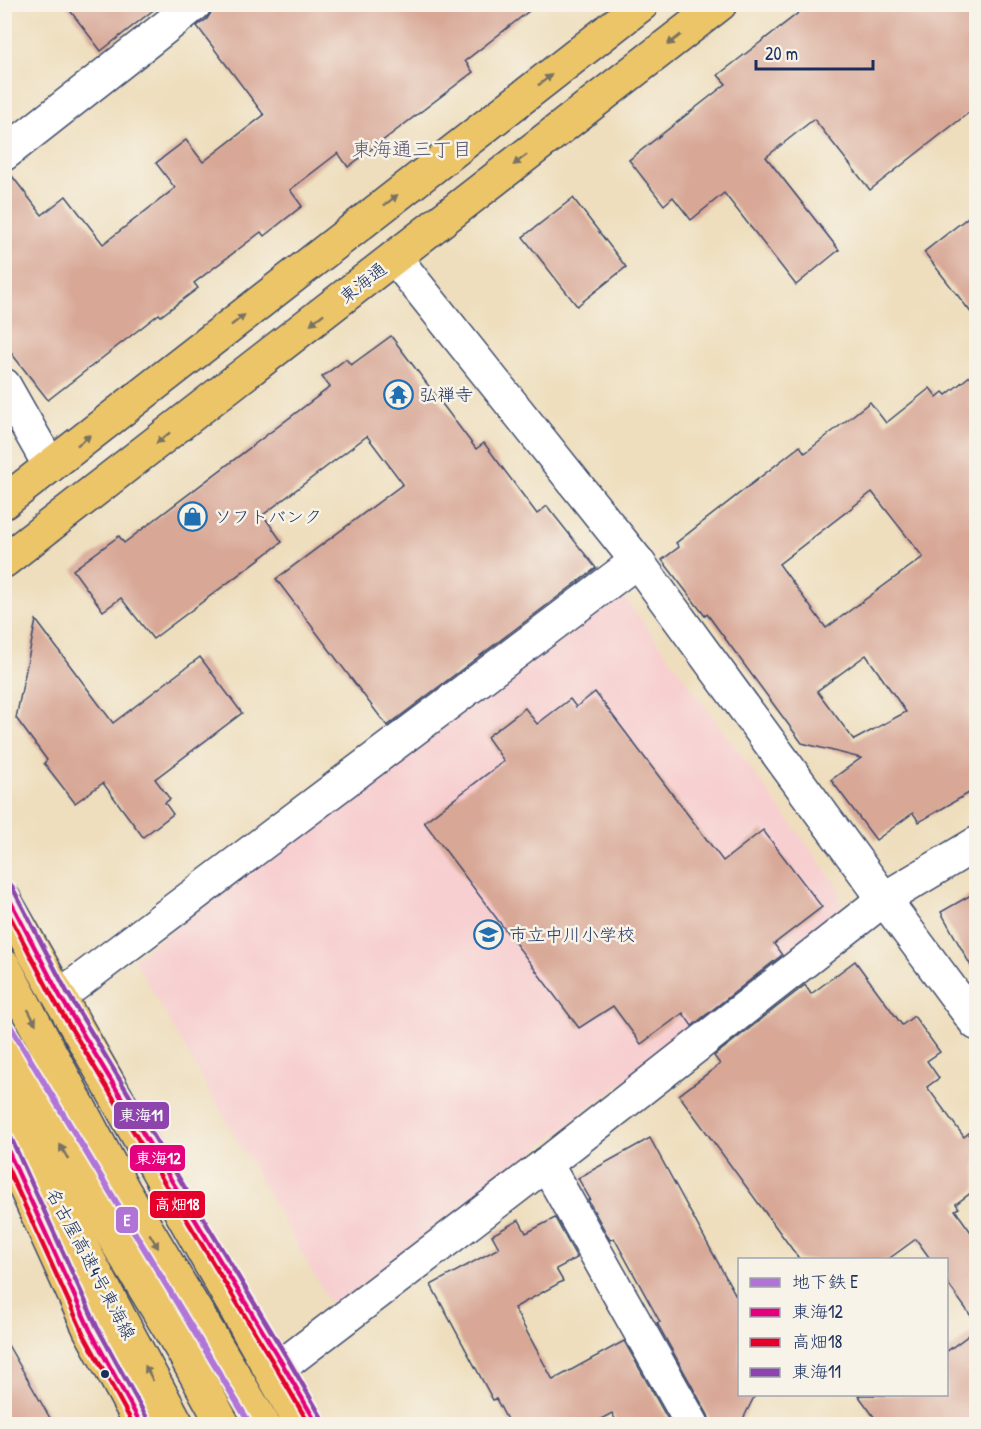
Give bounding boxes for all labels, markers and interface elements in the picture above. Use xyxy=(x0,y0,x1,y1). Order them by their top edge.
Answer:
scale bar xyxy=(756,33,873,71)
one-way arrow xyxy=(667,34,682,46)
text: 20 m xyxy=(765,41,798,66)
one-way arrow xyxy=(537,74,553,87)
district label: 東海通三丁目 xyxy=(352,135,472,162)
one-way arrow xyxy=(513,154,528,166)
one-way arrow xyxy=(383,194,399,206)
street label: 東海通 xyxy=(334,256,392,309)
one-way arrow xyxy=(309,312,324,324)
one-way arrow xyxy=(230,314,245,326)
temple icon: 弘禅寺 xyxy=(382,379,414,411)
place label: 弘禅寺 xyxy=(419,382,473,407)
one-way arrow xyxy=(155,432,170,444)
one-way arrow xyxy=(76,433,92,446)
shop icon: ソフトバンク xyxy=(177,501,209,533)
place label: ソフトバンク xyxy=(214,504,322,529)
school or university icon: 市立中川小学校 xyxy=(472,919,504,951)
place label: 市立中川小学校 xyxy=(509,922,635,947)
one-way arrow xyxy=(27,1009,37,1026)
line badge: 東海11 xyxy=(113,1101,170,1130)
text: 東海11 xyxy=(119,1104,163,1126)
one-way arrow xyxy=(59,1143,69,1160)
line badge: 東海12 xyxy=(129,1144,186,1172)
text: 東海12 xyxy=(135,1147,181,1169)
street label: 名古屋高速4号東海線 xyxy=(41,1183,142,1344)
line badge: 高畑18 xyxy=(149,1190,206,1219)
text: 高畑18 xyxy=(155,1193,199,1215)
line badge: E xyxy=(115,1206,139,1234)
text: E xyxy=(123,1209,131,1231)
one-way arrow xyxy=(149,1233,160,1249)
legend xyxy=(738,1258,948,1396)
text: 地下鉄 E xyxy=(792,1269,858,1294)
text: 東海12 xyxy=(792,1299,844,1324)
text: 高畑18 xyxy=(792,1329,843,1354)
text: 東海11 xyxy=(792,1359,841,1384)
one-way arrow xyxy=(144,1364,154,1381)
unlabelled marker xyxy=(99,1368,111,1380)

